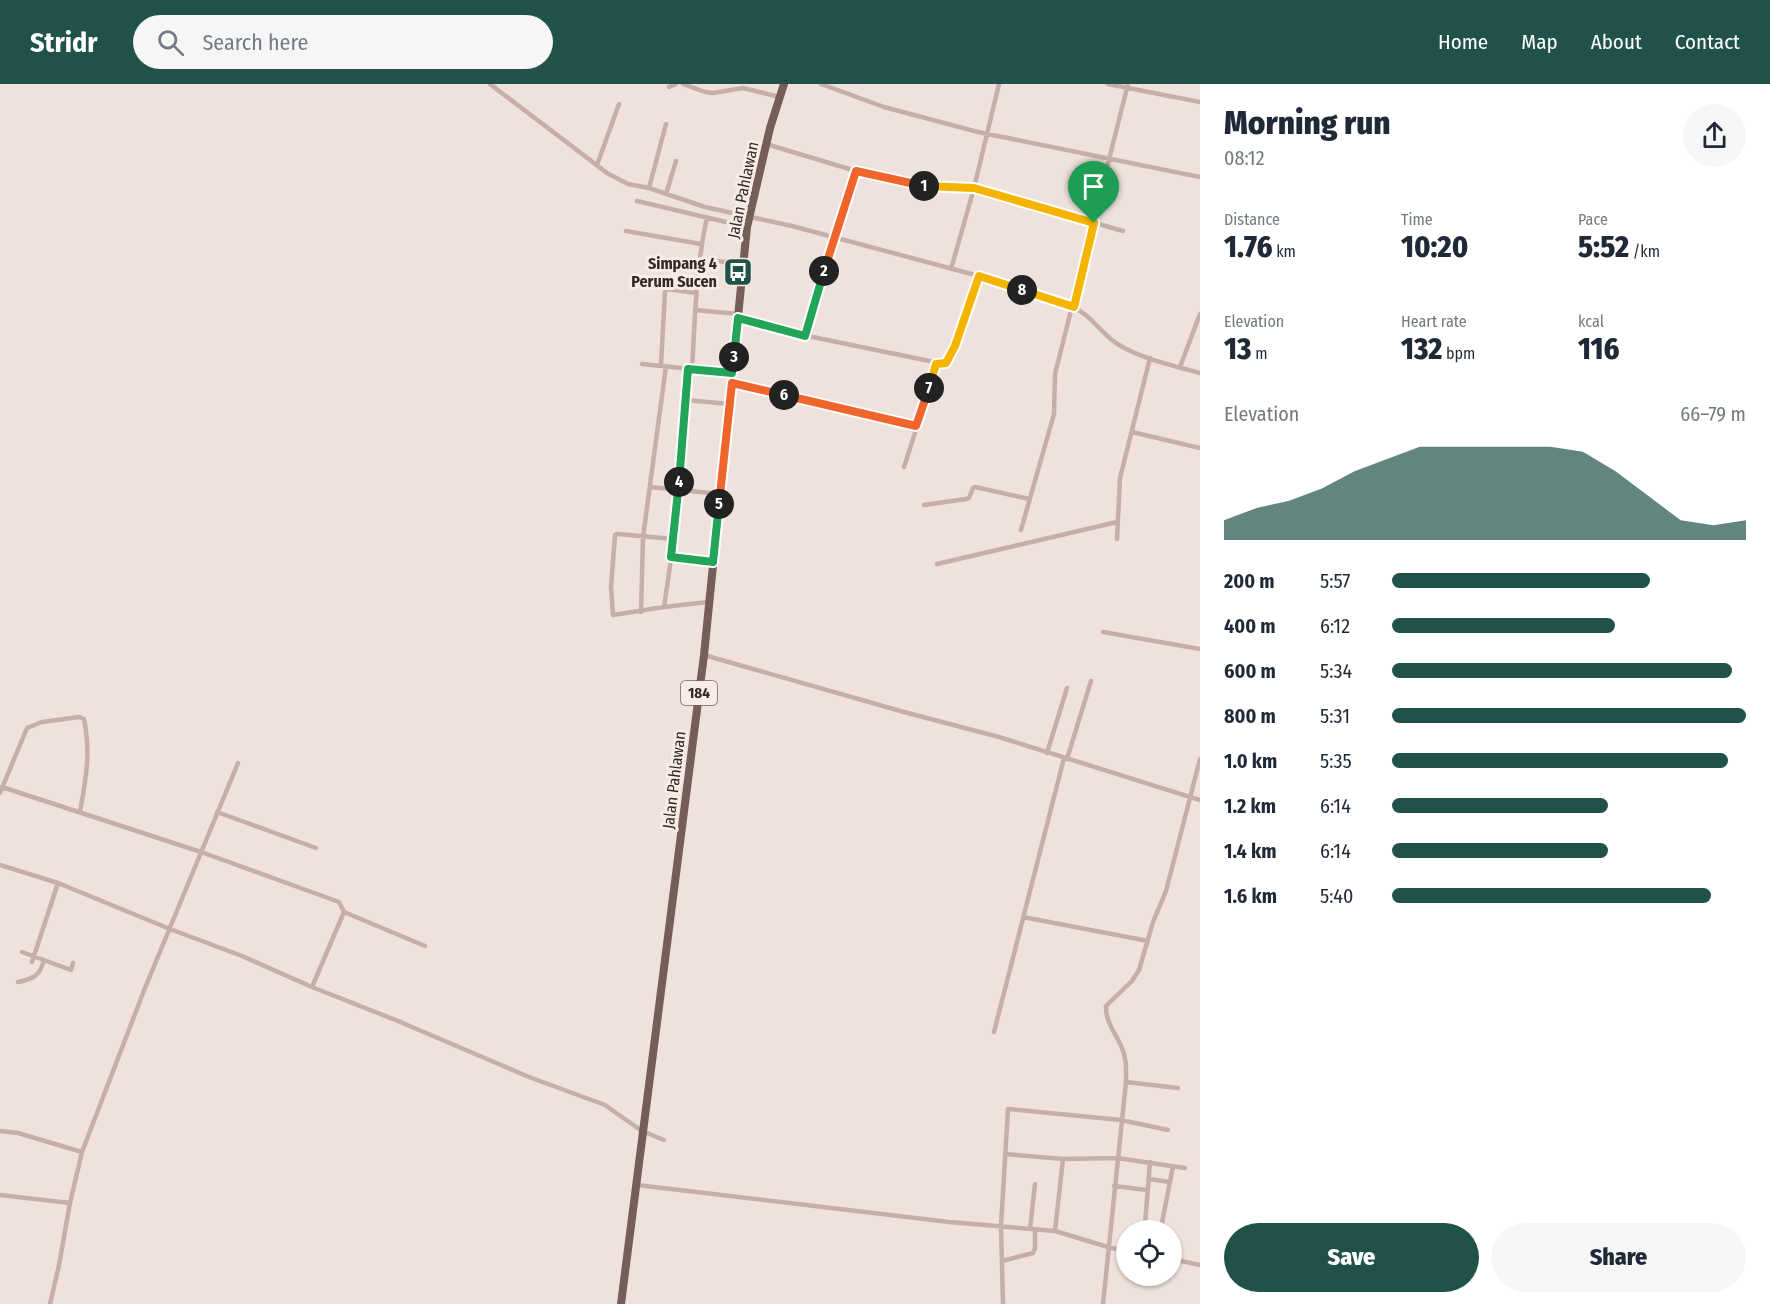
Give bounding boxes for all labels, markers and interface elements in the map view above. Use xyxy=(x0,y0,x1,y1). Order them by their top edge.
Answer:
search box xyxy=(133,15,553,69)
text: Stridr xyxy=(30,26,97,59)
icon: search xyxy=(154,26,187,59)
text: Search here xyxy=(202,29,308,56)
text: Home xyxy=(1438,29,1488,55)
text: Map xyxy=(1521,29,1558,55)
text: About xyxy=(1591,29,1642,55)
text: Contact xyxy=(1675,29,1740,55)
text: Morning run xyxy=(1224,103,1391,143)
button: share xyxy=(1683,104,1746,167)
street label: Jalan Pahlawan xyxy=(723,140,763,240)
text: 08:12 xyxy=(1224,146,1264,170)
pin xyxy=(1068,161,1119,223)
icon: arrive xyxy=(1077,170,1110,203)
pin: 1 xyxy=(909,171,939,201)
text: 1 xyxy=(921,176,927,195)
text: Distance xyxy=(1224,210,1280,229)
text: Time xyxy=(1401,210,1433,229)
text: Pace xyxy=(1578,210,1608,229)
text: 1.76 xyxy=(1224,229,1272,265)
text: 10:20 xyxy=(1401,229,1468,265)
text: 5:52 xyxy=(1578,229,1629,265)
text: km xyxy=(1272,242,1296,261)
text: /km xyxy=(1629,242,1660,261)
place label: Simpang 4 Perum Sucen xyxy=(631,254,717,291)
bus stop icon: Simpang 4 Perum Sucen xyxy=(722,256,754,288)
pin: 2 xyxy=(809,256,839,286)
text: 2 xyxy=(820,261,828,280)
pin: 8 xyxy=(1007,275,1037,305)
text: 8 xyxy=(1018,280,1026,299)
text: Elevation xyxy=(1224,312,1284,331)
text: Heart rate xyxy=(1401,312,1467,331)
text: kcal xyxy=(1578,312,1604,331)
text: 13 xyxy=(1224,331,1251,367)
text: 132 xyxy=(1401,331,1442,367)
text: 116 xyxy=(1578,331,1619,367)
pin: 3 xyxy=(719,342,749,372)
text: m xyxy=(1251,344,1267,363)
text: bpm xyxy=(1442,344,1475,363)
text: 3 xyxy=(730,347,738,366)
pin: 7 xyxy=(914,373,944,403)
text: 7 xyxy=(926,378,932,397)
pin: 6 xyxy=(769,380,799,410)
text: 6 xyxy=(780,385,788,404)
text: Elevation xyxy=(1224,402,1299,426)
text: 66–79 m xyxy=(1680,402,1746,426)
pin: 4 xyxy=(664,467,694,497)
text: 4 xyxy=(675,472,683,491)
pin: 5 xyxy=(704,489,734,519)
text: 5 xyxy=(715,494,723,513)
text: 200 m xyxy=(1224,569,1275,593)
text: 5:57 xyxy=(1320,569,1350,593)
text: 400 m xyxy=(1224,614,1276,638)
text: 6:12 xyxy=(1320,614,1350,638)
text: 600 m xyxy=(1224,659,1276,683)
text: 5:34 xyxy=(1320,659,1352,683)
road number: 184 xyxy=(681,681,717,705)
text: 800 m xyxy=(1224,704,1276,728)
text: 5:31 xyxy=(1320,704,1350,728)
street label: Jalan Pahlawan xyxy=(659,730,689,830)
text: 1.0 km xyxy=(1224,749,1277,773)
text: 5:35 xyxy=(1320,749,1352,773)
text: 1.2 km xyxy=(1224,794,1276,818)
text: 6:14 xyxy=(1320,794,1351,818)
text: 1.4 km xyxy=(1224,839,1276,863)
text: 6:14 xyxy=(1320,839,1351,863)
text: 1.6 km xyxy=(1224,884,1277,908)
text: 5:40 xyxy=(1320,884,1353,908)
map controls xyxy=(1116,1220,1182,1286)
button: locate xyxy=(1116,1220,1182,1286)
button: Save xyxy=(1224,1223,1479,1292)
button: Share xyxy=(1491,1223,1746,1292)

